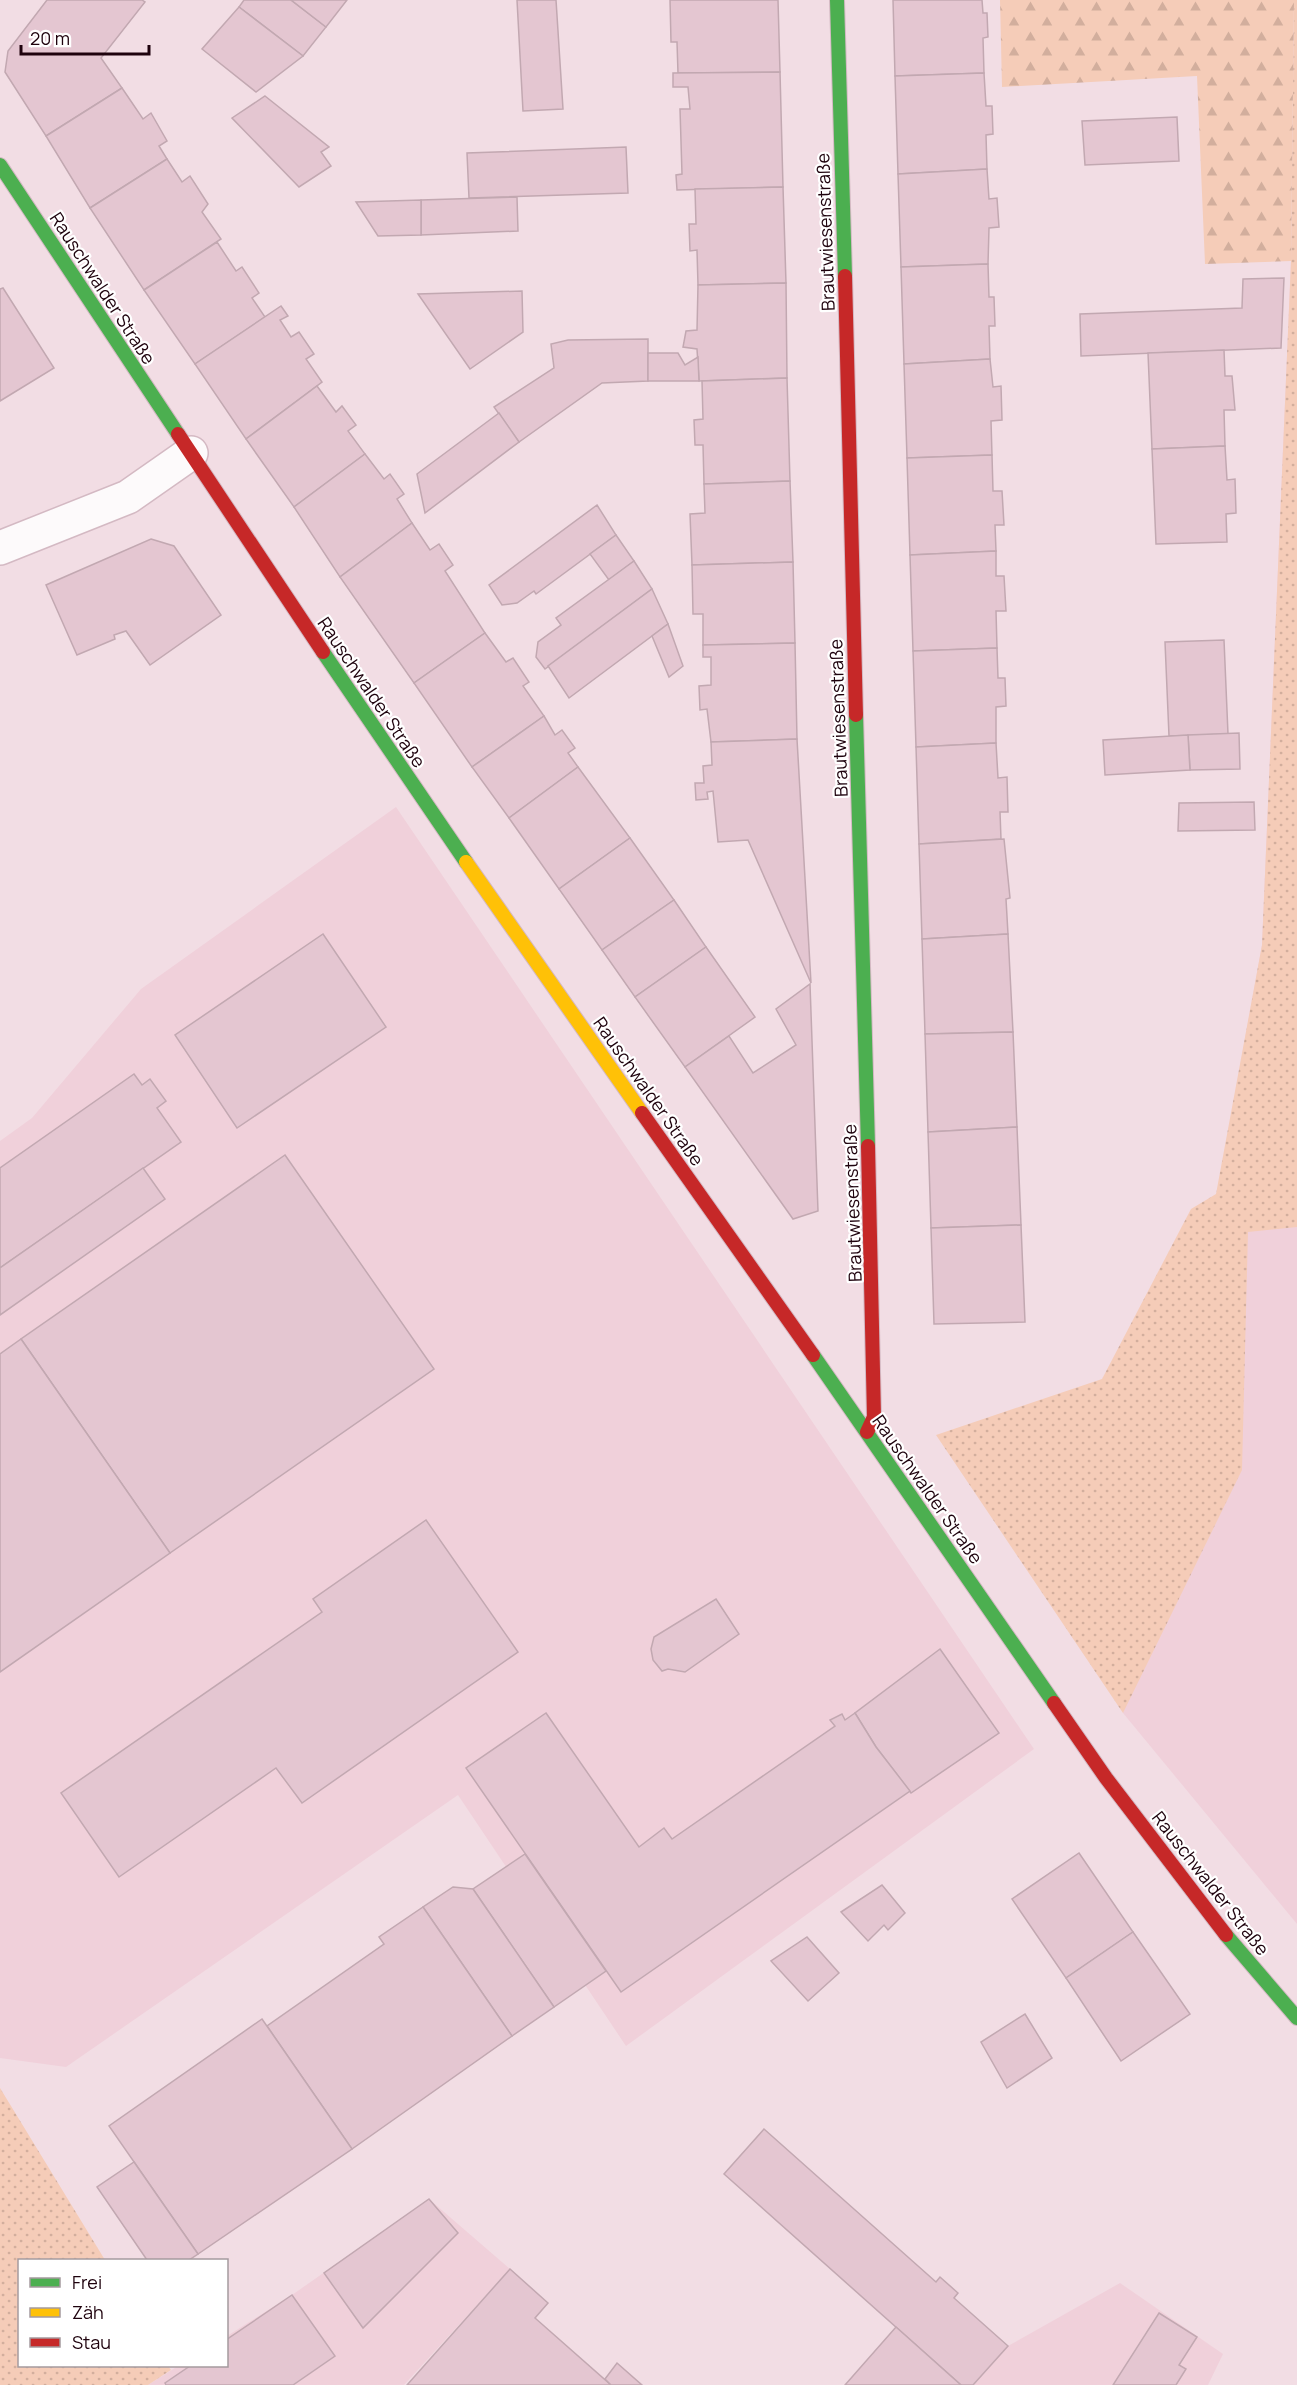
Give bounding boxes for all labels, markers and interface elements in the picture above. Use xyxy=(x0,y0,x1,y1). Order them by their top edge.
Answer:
scale bar xyxy=(21,18,148,56)
text: 20 m xyxy=(30,26,70,50)
street label: Brautwiesenstraße xyxy=(810,153,840,311)
street label: Rauschwalder Straße xyxy=(45,207,161,369)
street label: Rauschwalder Straße xyxy=(313,612,431,772)
street label: Brautwiesenstraße xyxy=(823,639,853,797)
street label: Rauschwalder Straße xyxy=(589,1012,709,1170)
street label: Brautwiesenstraße xyxy=(837,1124,867,1282)
street label: Rauschwalder Straße xyxy=(868,1410,988,1568)
street label: Rauschwalder Straße xyxy=(1147,1806,1275,1960)
legend xyxy=(18,2259,228,2367)
text: Frei xyxy=(72,2270,102,2294)
text: Zäh xyxy=(72,2300,104,2324)
text: Stau xyxy=(72,2330,111,2354)

